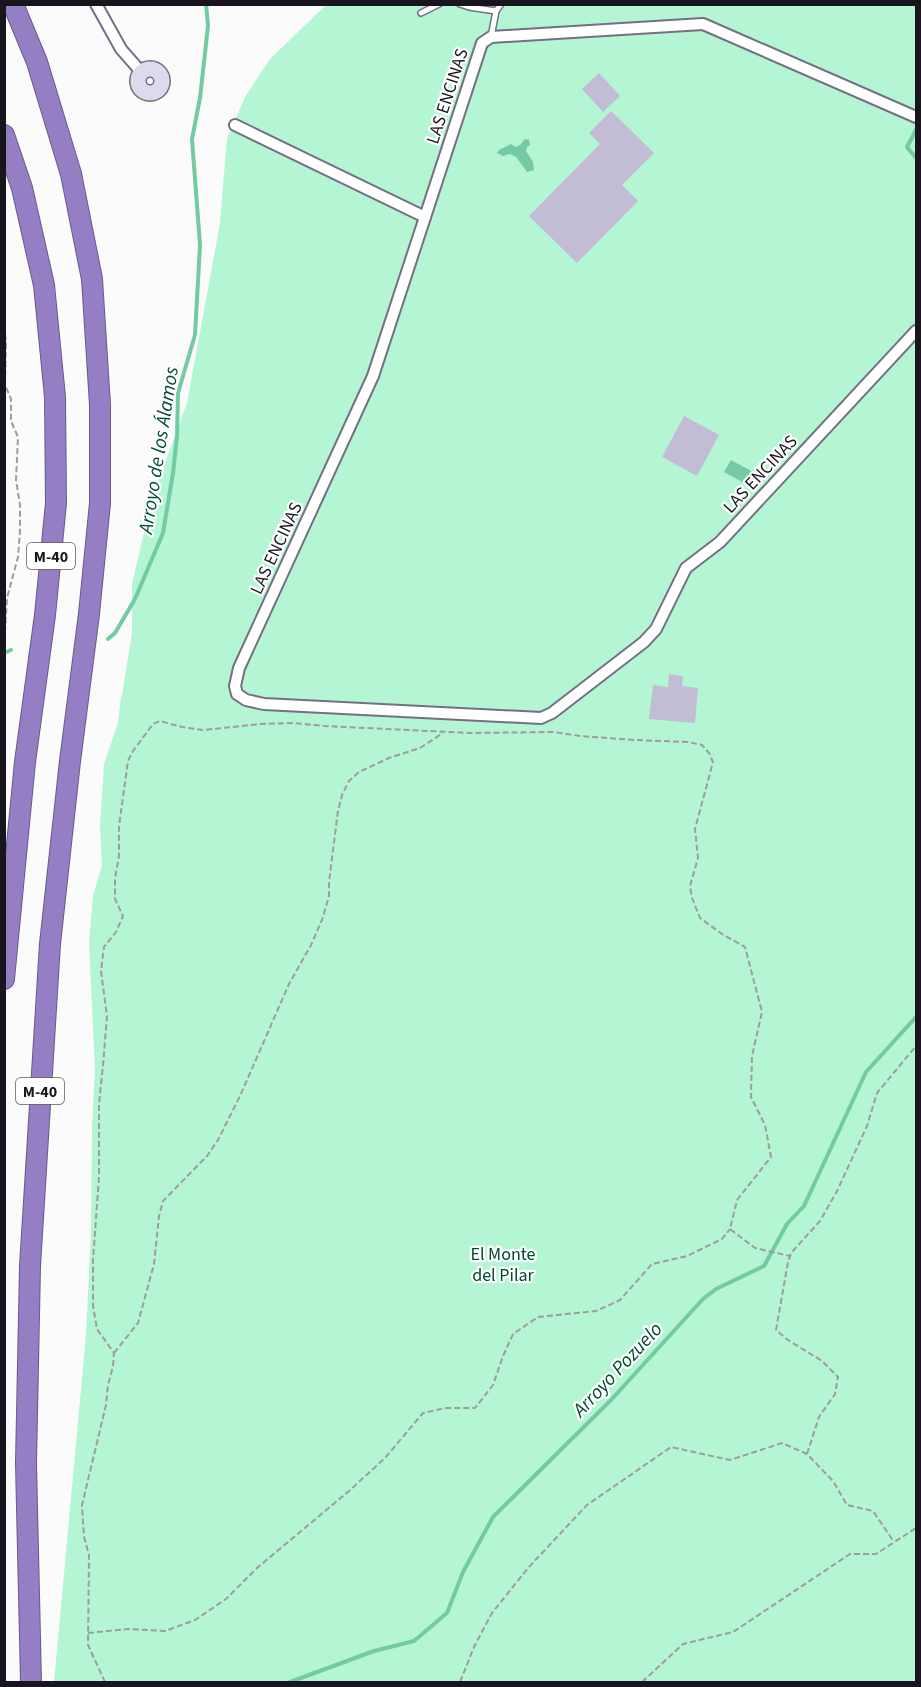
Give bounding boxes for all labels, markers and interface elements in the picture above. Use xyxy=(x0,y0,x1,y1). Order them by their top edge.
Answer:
street label: LAS ENCINAS xyxy=(420,45,475,147)
water label: Arroyo de los Álamos xyxy=(132,365,186,538)
street label: LAS ENCINAS xyxy=(717,430,803,519)
street label: LAS ENCINAS xyxy=(244,498,309,598)
road number: M-40 xyxy=(27,543,75,569)
road number: M-40 xyxy=(16,1078,64,1104)
park label: El Monte del Pilar xyxy=(470,1242,536,1288)
water label: Arroyo Pozuelo xyxy=(565,1316,669,1425)

